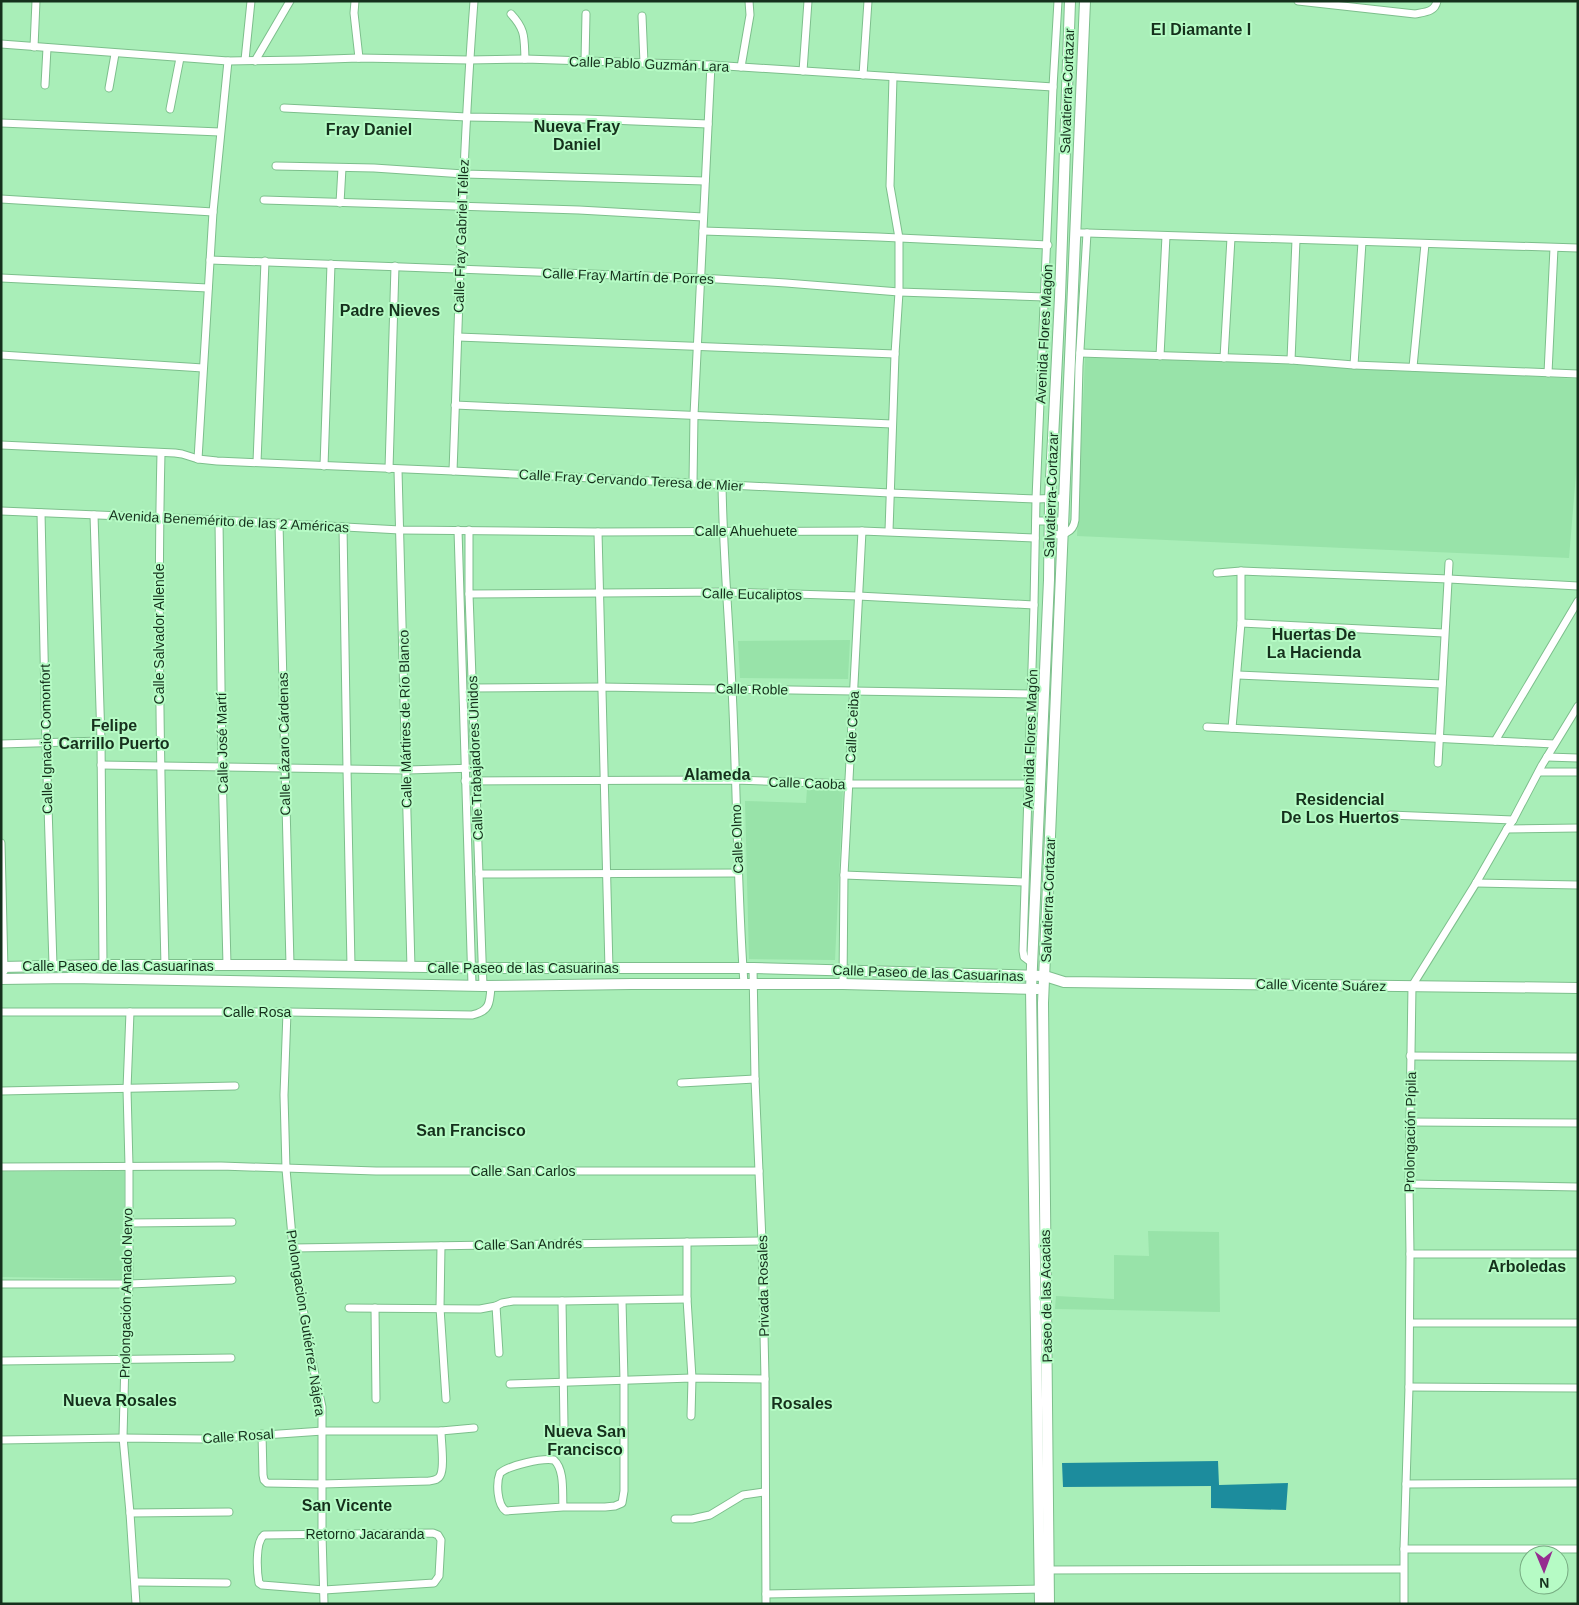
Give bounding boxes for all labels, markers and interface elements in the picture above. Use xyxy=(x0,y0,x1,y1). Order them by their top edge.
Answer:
district label: El Diamante I xyxy=(1151,21,1251,38)
street label: Salvatierra-Cortazar xyxy=(1057,28,1077,154)
street label: Calle Pablo Guzmán Lara xyxy=(569,53,730,75)
district label: Nueva Fray Daniel xyxy=(534,118,620,153)
district label: Fray Daniel xyxy=(326,121,412,138)
street label: Calle Fray Gabriel Téllez xyxy=(450,159,472,313)
street label: Avenida Flores Magón xyxy=(1032,264,1056,404)
street label: Calle Fray Martín de Porres xyxy=(542,265,714,287)
district label: Padre Nieves xyxy=(340,302,440,319)
street label: Salvatierra-Cortazar xyxy=(1041,432,1061,558)
street label: Calle Fray Cervando Teresa de Mier xyxy=(518,466,744,494)
street label: Avenida Benemérito de las 2 Américas xyxy=(109,507,349,535)
street label: Calle Ahuehuete xyxy=(695,523,798,539)
street label: Calle Salvador Allende xyxy=(151,563,167,704)
street label: Calle Eucaliptos xyxy=(702,585,802,603)
district label: Huertas De La Hacienda xyxy=(1267,626,1361,661)
street label: Calle Mártires de Río Blanco xyxy=(395,630,415,808)
street label: Calle Ignacio Comonfort xyxy=(37,664,55,814)
street label: Avenida Flores Magón xyxy=(1020,669,1040,809)
street label: Calle Lázaro Cárdenas xyxy=(275,672,293,816)
street label: Calle Trabajadores Unidos xyxy=(464,675,486,841)
street label: Calle Roble xyxy=(716,680,789,698)
street label: Calle Ceiba xyxy=(842,690,862,764)
street label: Calle José Martí xyxy=(213,692,231,794)
district label: Felipe Carrillo Puerto xyxy=(58,717,170,752)
district label: Alameda xyxy=(684,766,750,783)
street label: Calle Caoba xyxy=(768,774,846,792)
district label: Residencial De Los Huertos xyxy=(1281,791,1399,826)
street label: Calle Olmo xyxy=(728,804,746,874)
street label: Salvatierra-Cortazar xyxy=(1038,837,1058,963)
street label: Calle Paseo de las Casuarinas xyxy=(22,958,214,974)
street label: Calle Paseo de las Casuarinas xyxy=(427,960,619,976)
street label: Calle Paseo de las Casuarinas xyxy=(832,962,1024,984)
street label: Calle Vicente Suárez xyxy=(1256,976,1386,994)
street label: Calle Rosa xyxy=(223,1004,291,1020)
street label: Prolongación Pípila xyxy=(1401,1071,1419,1192)
district label: San Francisco xyxy=(416,1122,526,1139)
street label: Calle San Carlos xyxy=(470,1163,576,1179)
street label: Prolongación Amado Nervo xyxy=(117,1207,135,1378)
street label: Prolongacion Gutiérrez Nájera xyxy=(283,1229,329,1417)
street label: Paseo de las Acacias xyxy=(1037,1229,1055,1363)
street label: Calle San Andrés xyxy=(474,1235,582,1253)
street label: Privada Rosales xyxy=(754,1235,772,1337)
district label: Arboledas xyxy=(1488,1258,1566,1275)
district label: Nueva Rosales xyxy=(63,1392,177,1409)
district label: Rosales xyxy=(771,1395,833,1412)
district label: Nueva San Francisco xyxy=(544,1423,626,1458)
street label: Calle Rosal xyxy=(202,1426,274,1446)
district label: San Vicente xyxy=(302,1497,392,1514)
street label: Retorno Jacaranda xyxy=(305,1526,425,1542)
north arrow xyxy=(1519,1545,1569,1595)
text: N xyxy=(1539,1575,1549,1591)

